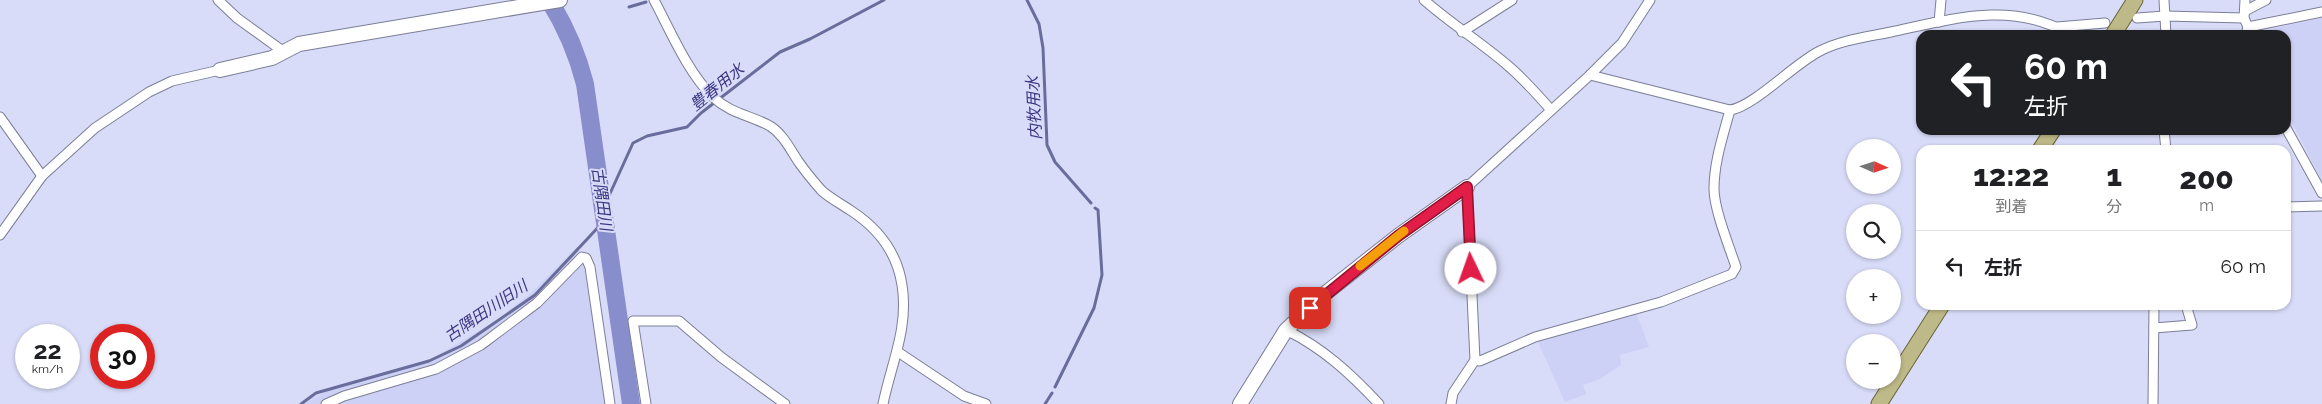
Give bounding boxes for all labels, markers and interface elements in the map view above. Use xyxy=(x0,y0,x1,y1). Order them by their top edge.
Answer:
text: 60 m xyxy=(2024,46,2108,87)
icon: left xyxy=(1941,50,2006,115)
water label: 豊春用水 xyxy=(686,58,749,115)
water label: 内牧用水 xyxy=(1023,74,1045,140)
text: 左折 xyxy=(2024,93,2068,119)
north arrow xyxy=(1846,139,1901,194)
map controls xyxy=(1846,139,1901,389)
text: 12:22 xyxy=(1973,158,2049,193)
text: 1 xyxy=(2107,158,2122,193)
text: 200 xyxy=(2180,161,2234,196)
water label: 古隅田川 xyxy=(588,166,616,234)
text: m xyxy=(2199,196,2214,215)
text: 到着 xyxy=(1995,197,2027,216)
text: 分 xyxy=(2106,197,2122,216)
button: search xyxy=(1846,204,1901,259)
position arrow xyxy=(1444,242,1496,294)
icon: left xyxy=(1941,252,1969,280)
text: 60 m xyxy=(2221,255,2266,277)
text: 左折 xyxy=(1984,256,2022,278)
button: + xyxy=(1846,269,1901,324)
water label: 古隅田川旧川 xyxy=(441,275,533,346)
pin xyxy=(1289,287,1331,329)
icon: arrive xyxy=(1296,294,1324,322)
speed limit sign: 30 xyxy=(90,324,155,389)
button: − xyxy=(1846,334,1901,389)
text: 22 xyxy=(33,335,62,365)
text: km/h xyxy=(32,362,63,376)

